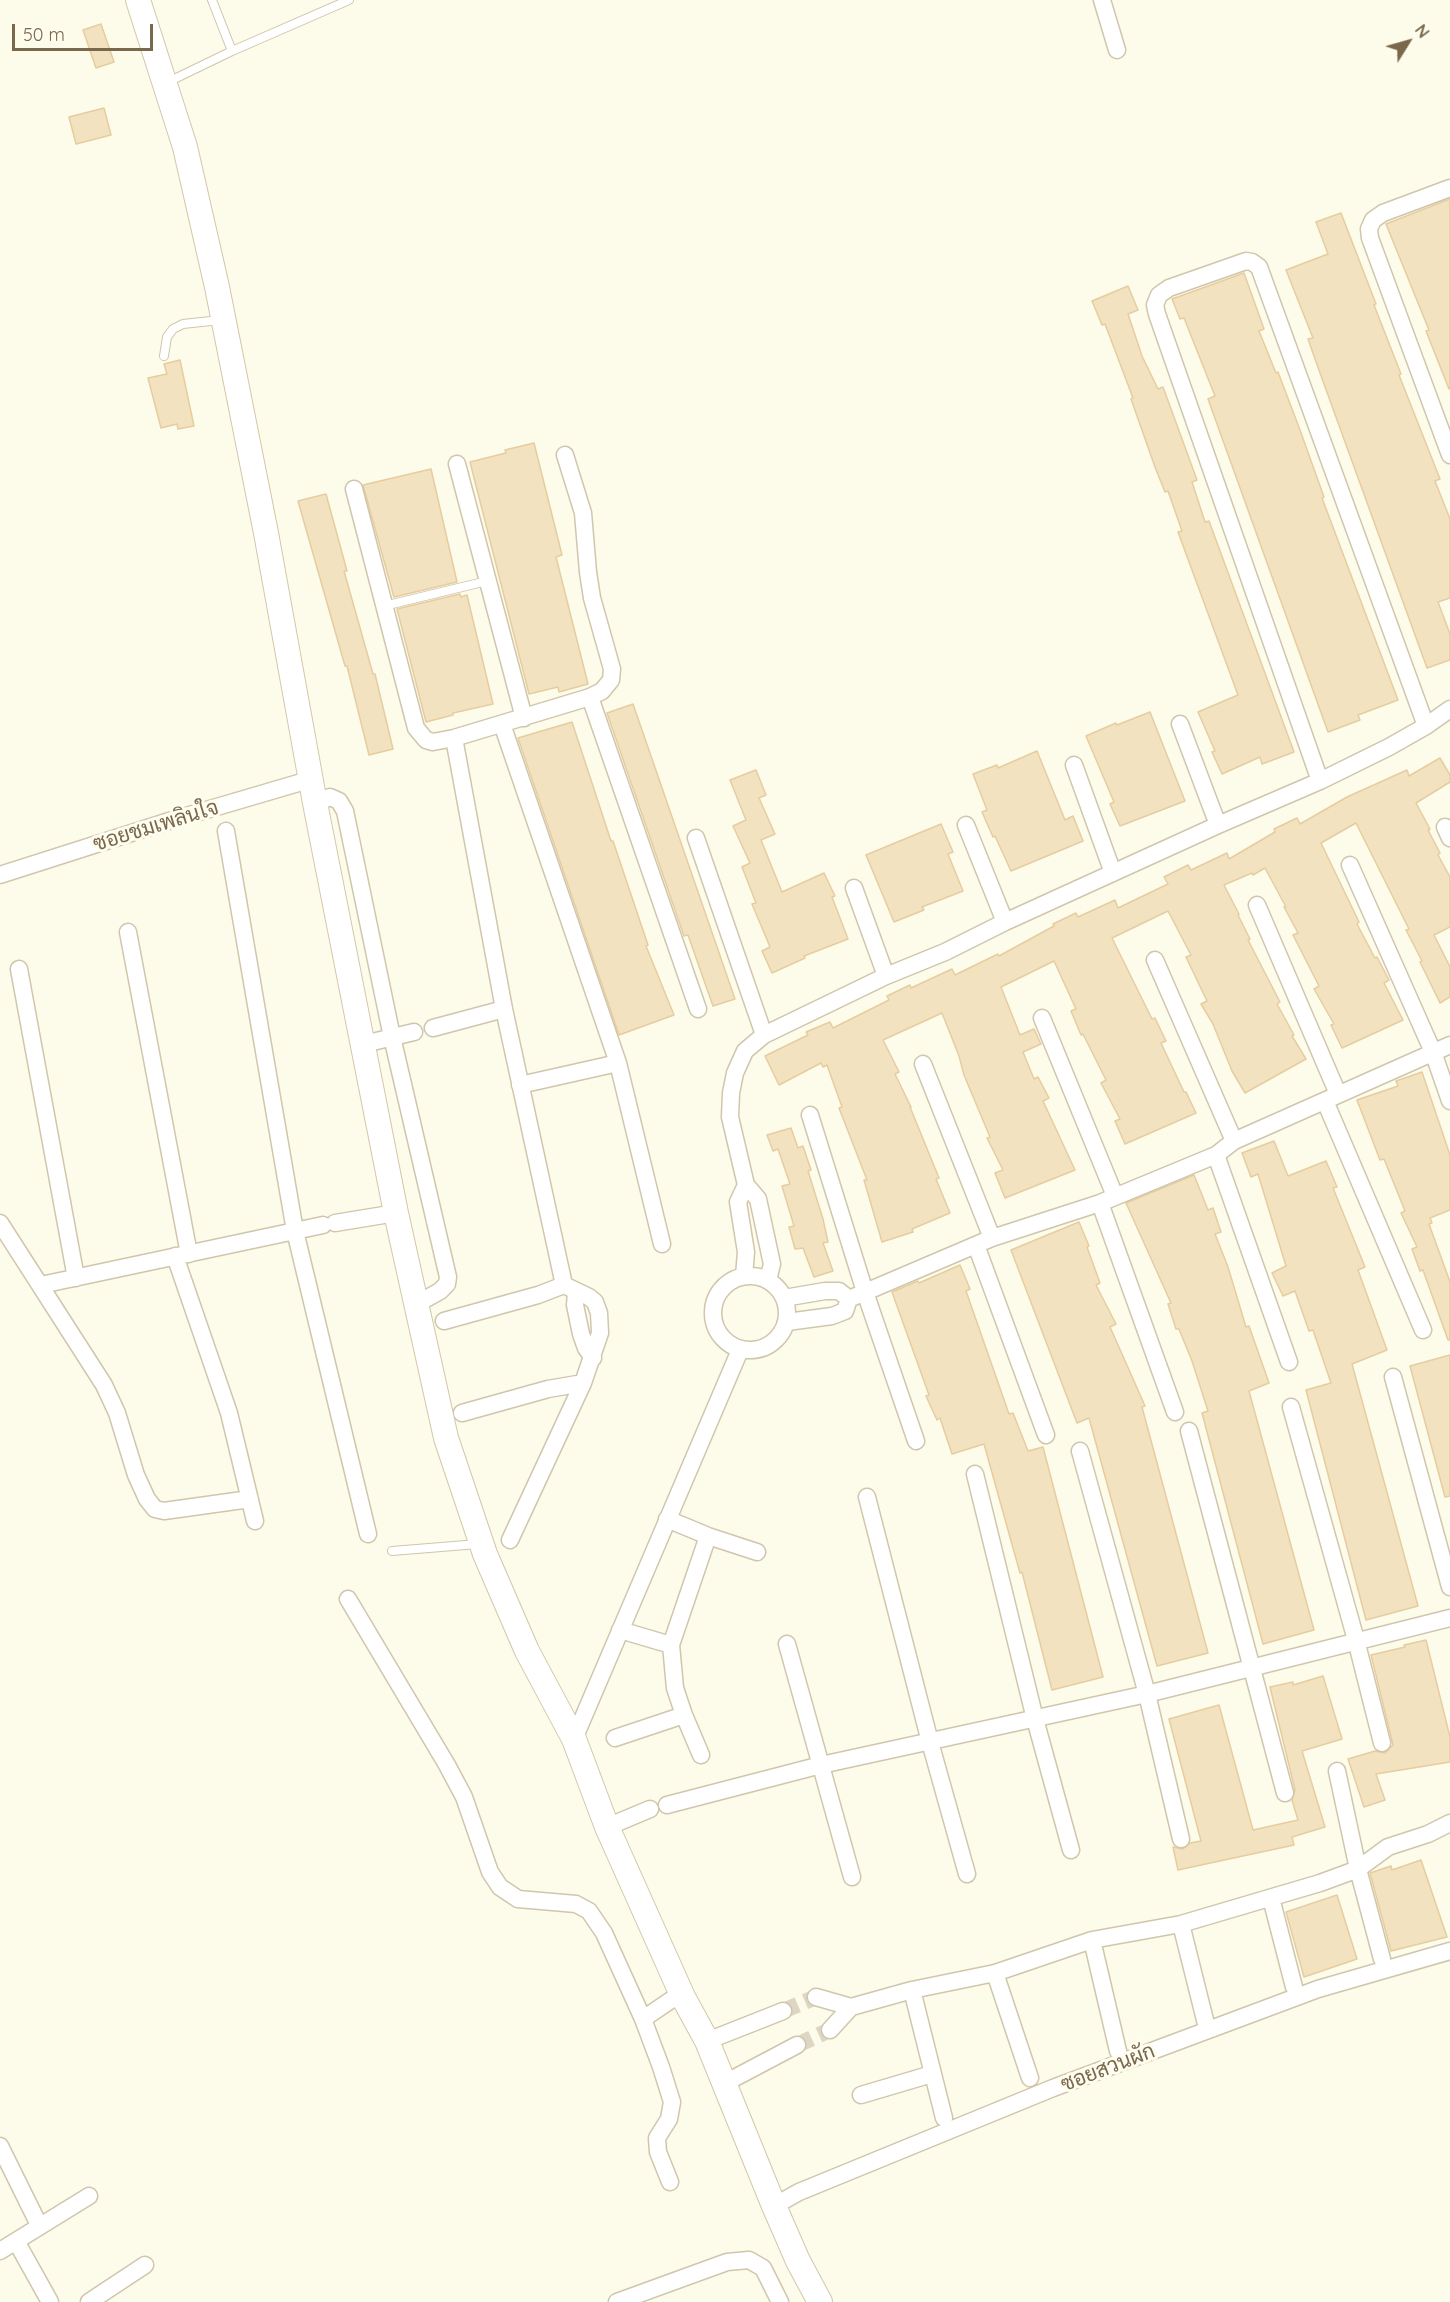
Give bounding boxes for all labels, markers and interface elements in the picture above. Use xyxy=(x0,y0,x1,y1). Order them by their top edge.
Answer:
scale bar xyxy=(15,12,156,50)
north arrow xyxy=(1378,12,1438,72)
text: N xyxy=(1411,20,1434,42)
text: 50 m xyxy=(23,23,65,46)
street label: ซอยชมเพลินใจ xyxy=(90,795,222,857)
street label: ซอยสวนผัก xyxy=(1057,2039,1159,2097)

